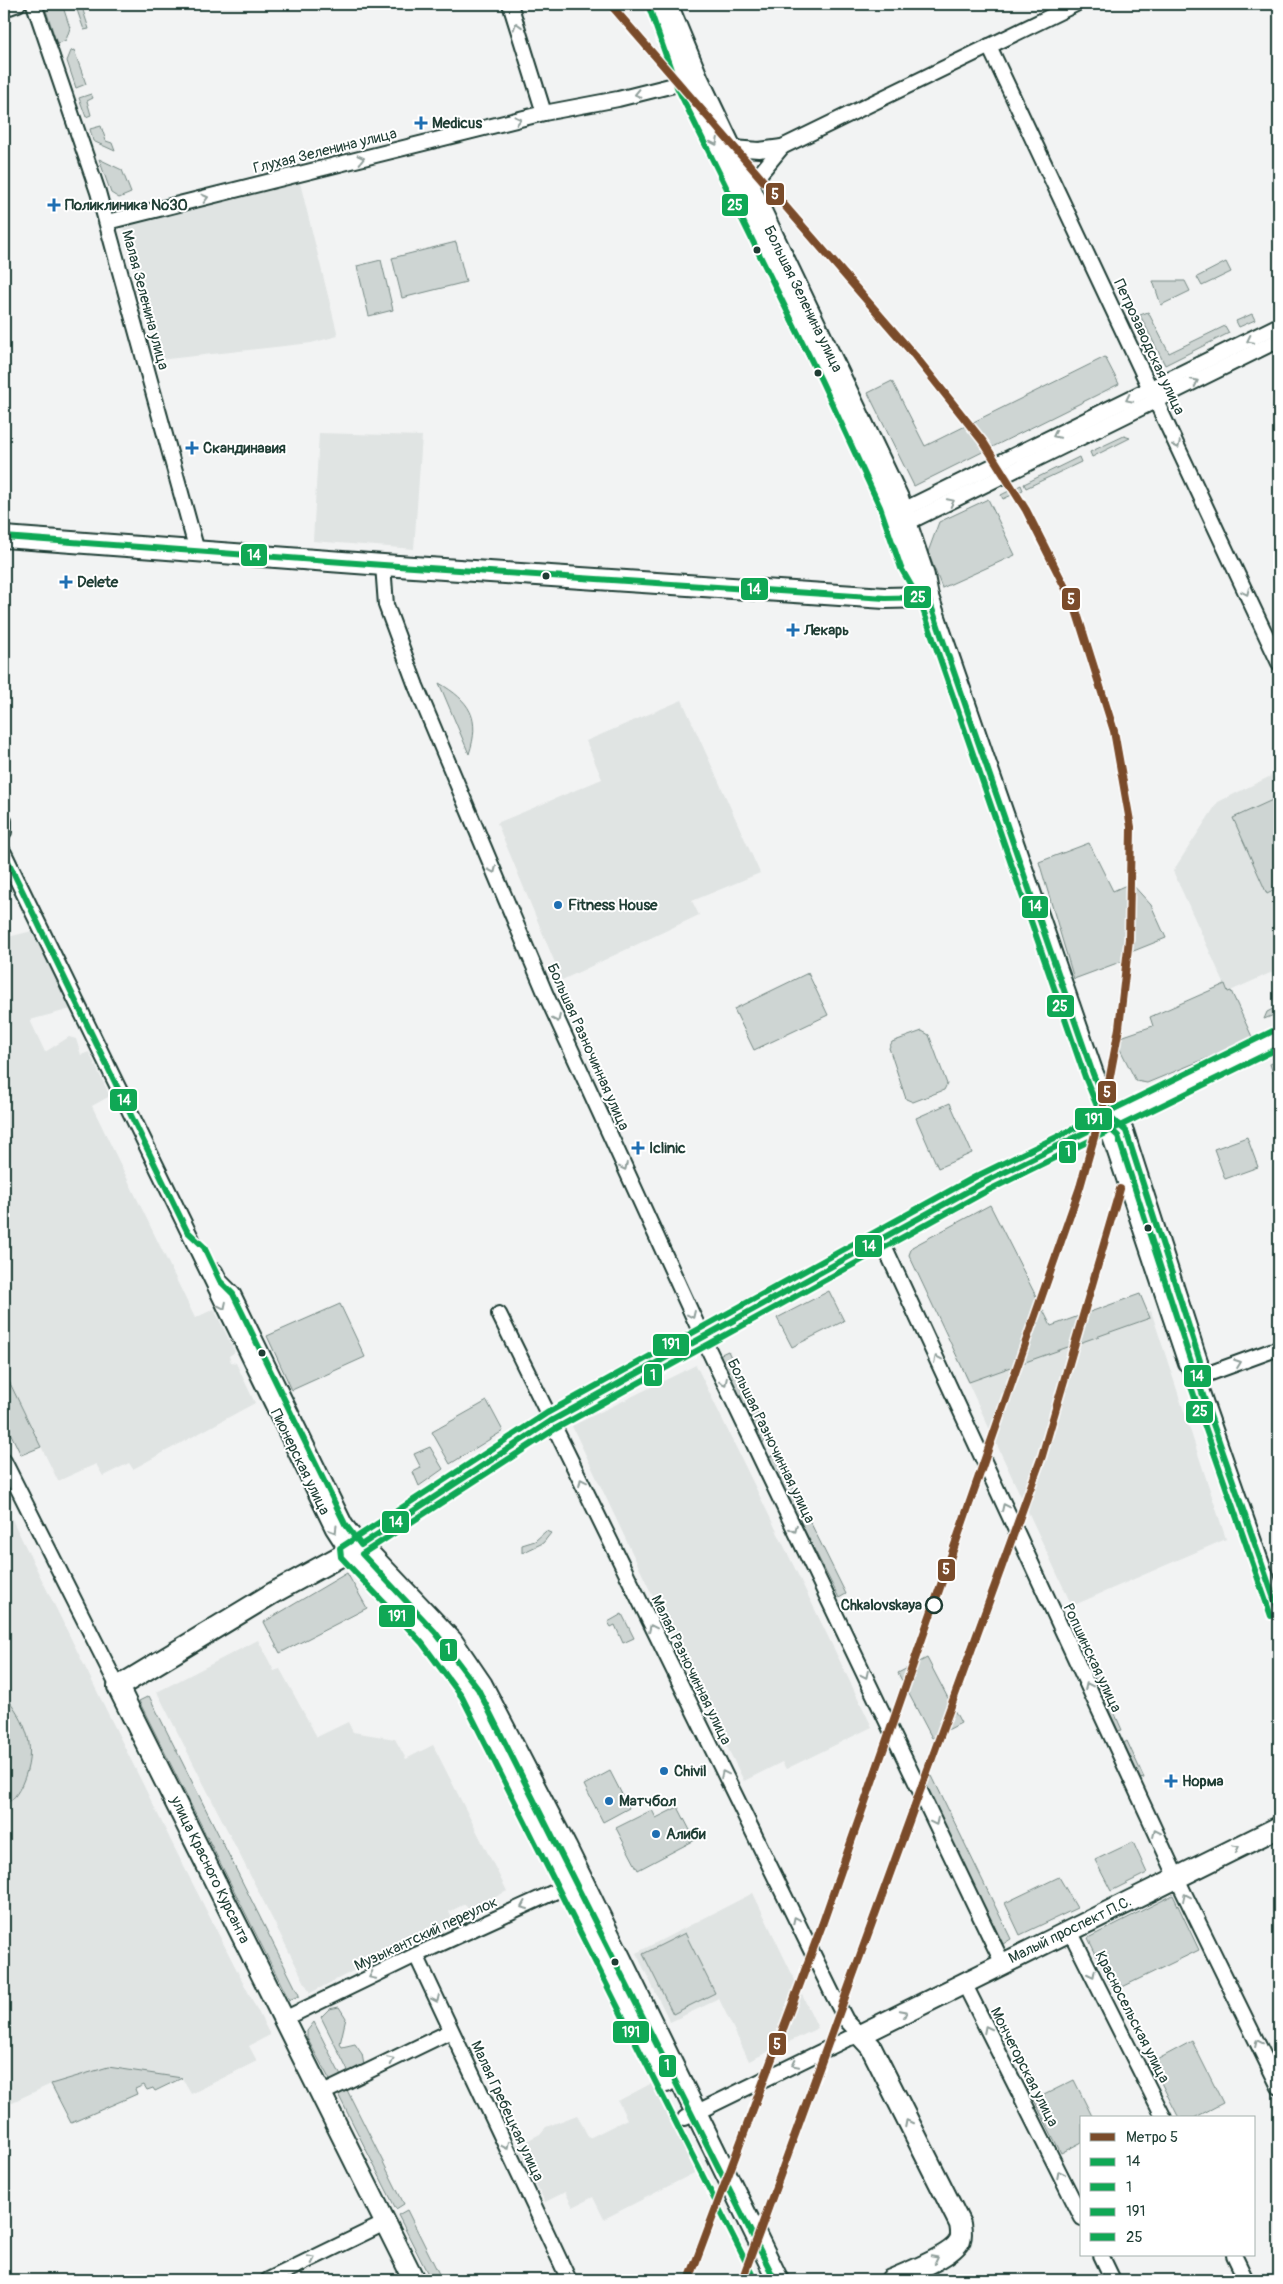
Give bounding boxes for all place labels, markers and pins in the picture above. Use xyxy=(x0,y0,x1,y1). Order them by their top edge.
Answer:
place label: Medicus xyxy=(432,114,482,133)
marker: Medicus xyxy=(414,116,428,130)
place label: Поликлиника №30 xyxy=(65,196,188,215)
marker: Поликлиника №30 xyxy=(47,198,61,212)
unlabelled marker xyxy=(752,245,762,255)
unlabelled marker xyxy=(813,368,823,378)
place label: Скандинавия xyxy=(203,439,286,458)
marker: Скандинавия xyxy=(185,441,199,455)
unlabelled marker xyxy=(541,571,551,581)
place label: Delete xyxy=(77,573,119,592)
marker: Delete xyxy=(59,575,73,589)
place label: Лекарь xyxy=(803,621,849,640)
marker: Лекарь xyxy=(786,623,800,637)
place label: Fitness House xyxy=(568,896,658,915)
marker: Fitness House xyxy=(552,899,564,911)
place label: Iclinic xyxy=(649,1139,686,1158)
marker: Iclinic xyxy=(631,1141,645,1155)
unlabelled marker xyxy=(1143,1223,1153,1233)
unlabelled marker xyxy=(257,1348,267,1358)
place label: Chkalovskaya xyxy=(841,1596,922,1615)
marker: Chkalovskaya xyxy=(925,1596,943,1614)
place label: Chivil xyxy=(674,1762,707,1781)
marker: Chivil xyxy=(658,1765,670,1777)
place label: Норма xyxy=(1182,1772,1224,1791)
marker: Норма xyxy=(1164,1774,1178,1788)
place label: Матчбол xyxy=(619,1792,677,1811)
marker: Матчбол xyxy=(603,1795,615,1807)
place label: Алиби xyxy=(666,1825,706,1844)
marker: Алиби xyxy=(650,1828,662,1840)
unlabelled marker xyxy=(610,1957,620,1967)

